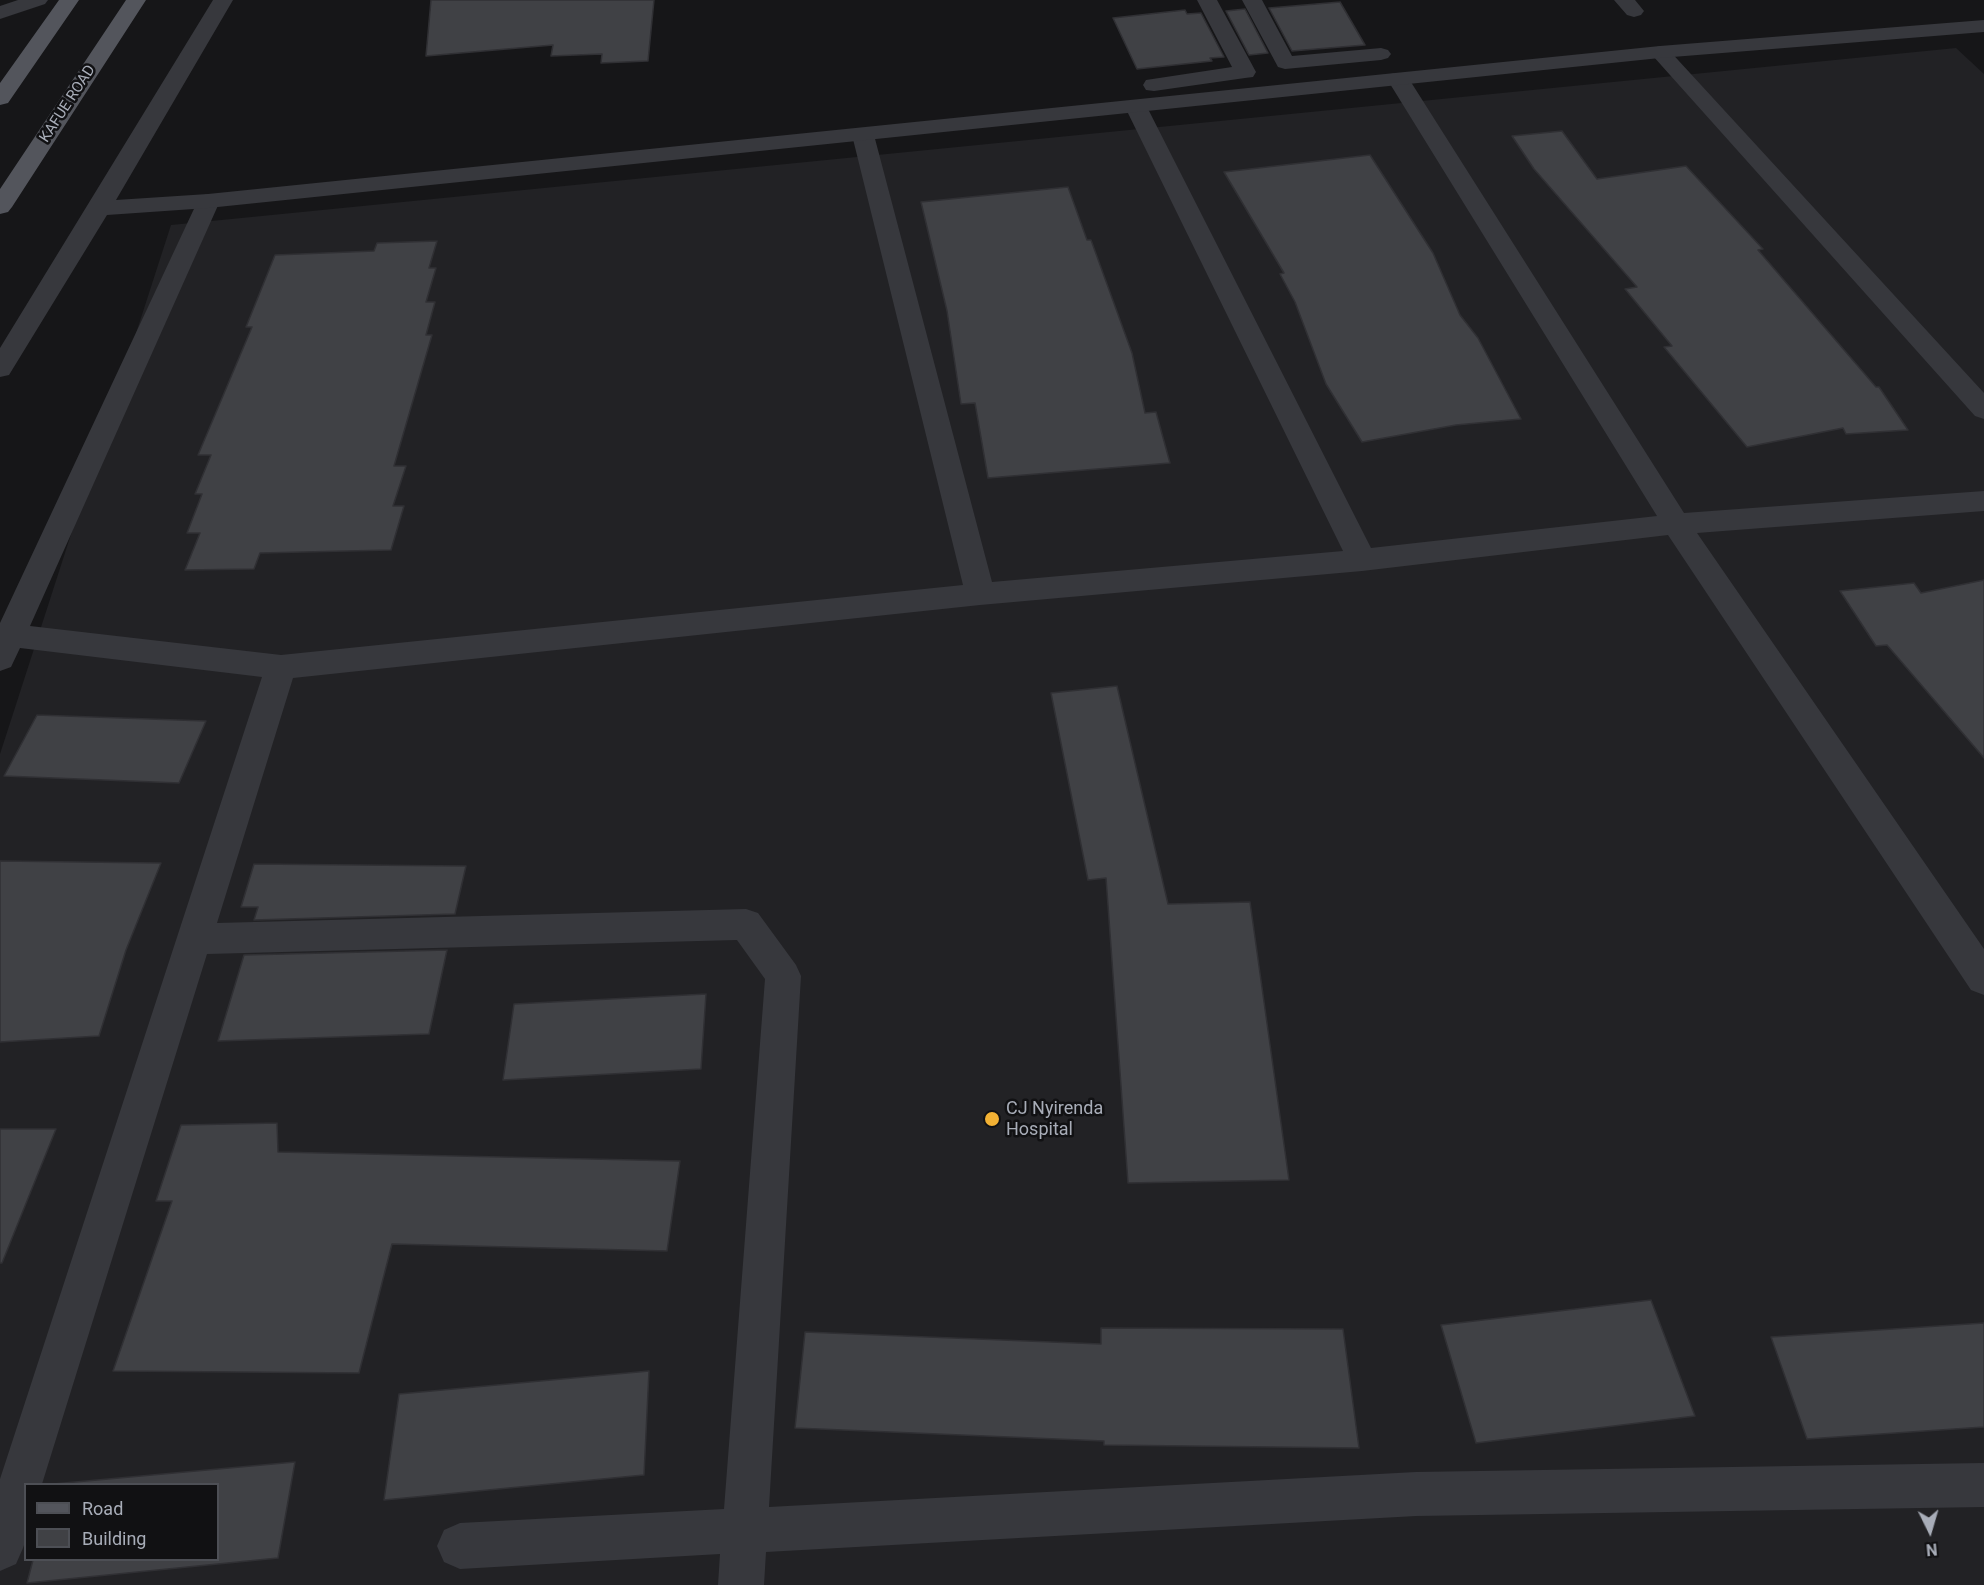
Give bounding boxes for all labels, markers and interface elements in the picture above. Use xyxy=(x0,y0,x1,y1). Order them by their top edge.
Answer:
street label: KAFUE ROAD xyxy=(36,62,100,146)
place label: CJ Nyirenda Hospital xyxy=(1006,1098,1103,1140)
marker: CJ Nyirenda Hospital xyxy=(983,1110,1001,1128)
legend xyxy=(24,1483,219,1561)
text: Road xyxy=(82,1498,123,1519)
north arrow xyxy=(1900,1501,1960,1561)
text: Building xyxy=(82,1528,146,1549)
text: N xyxy=(1925,1539,1938,1559)

